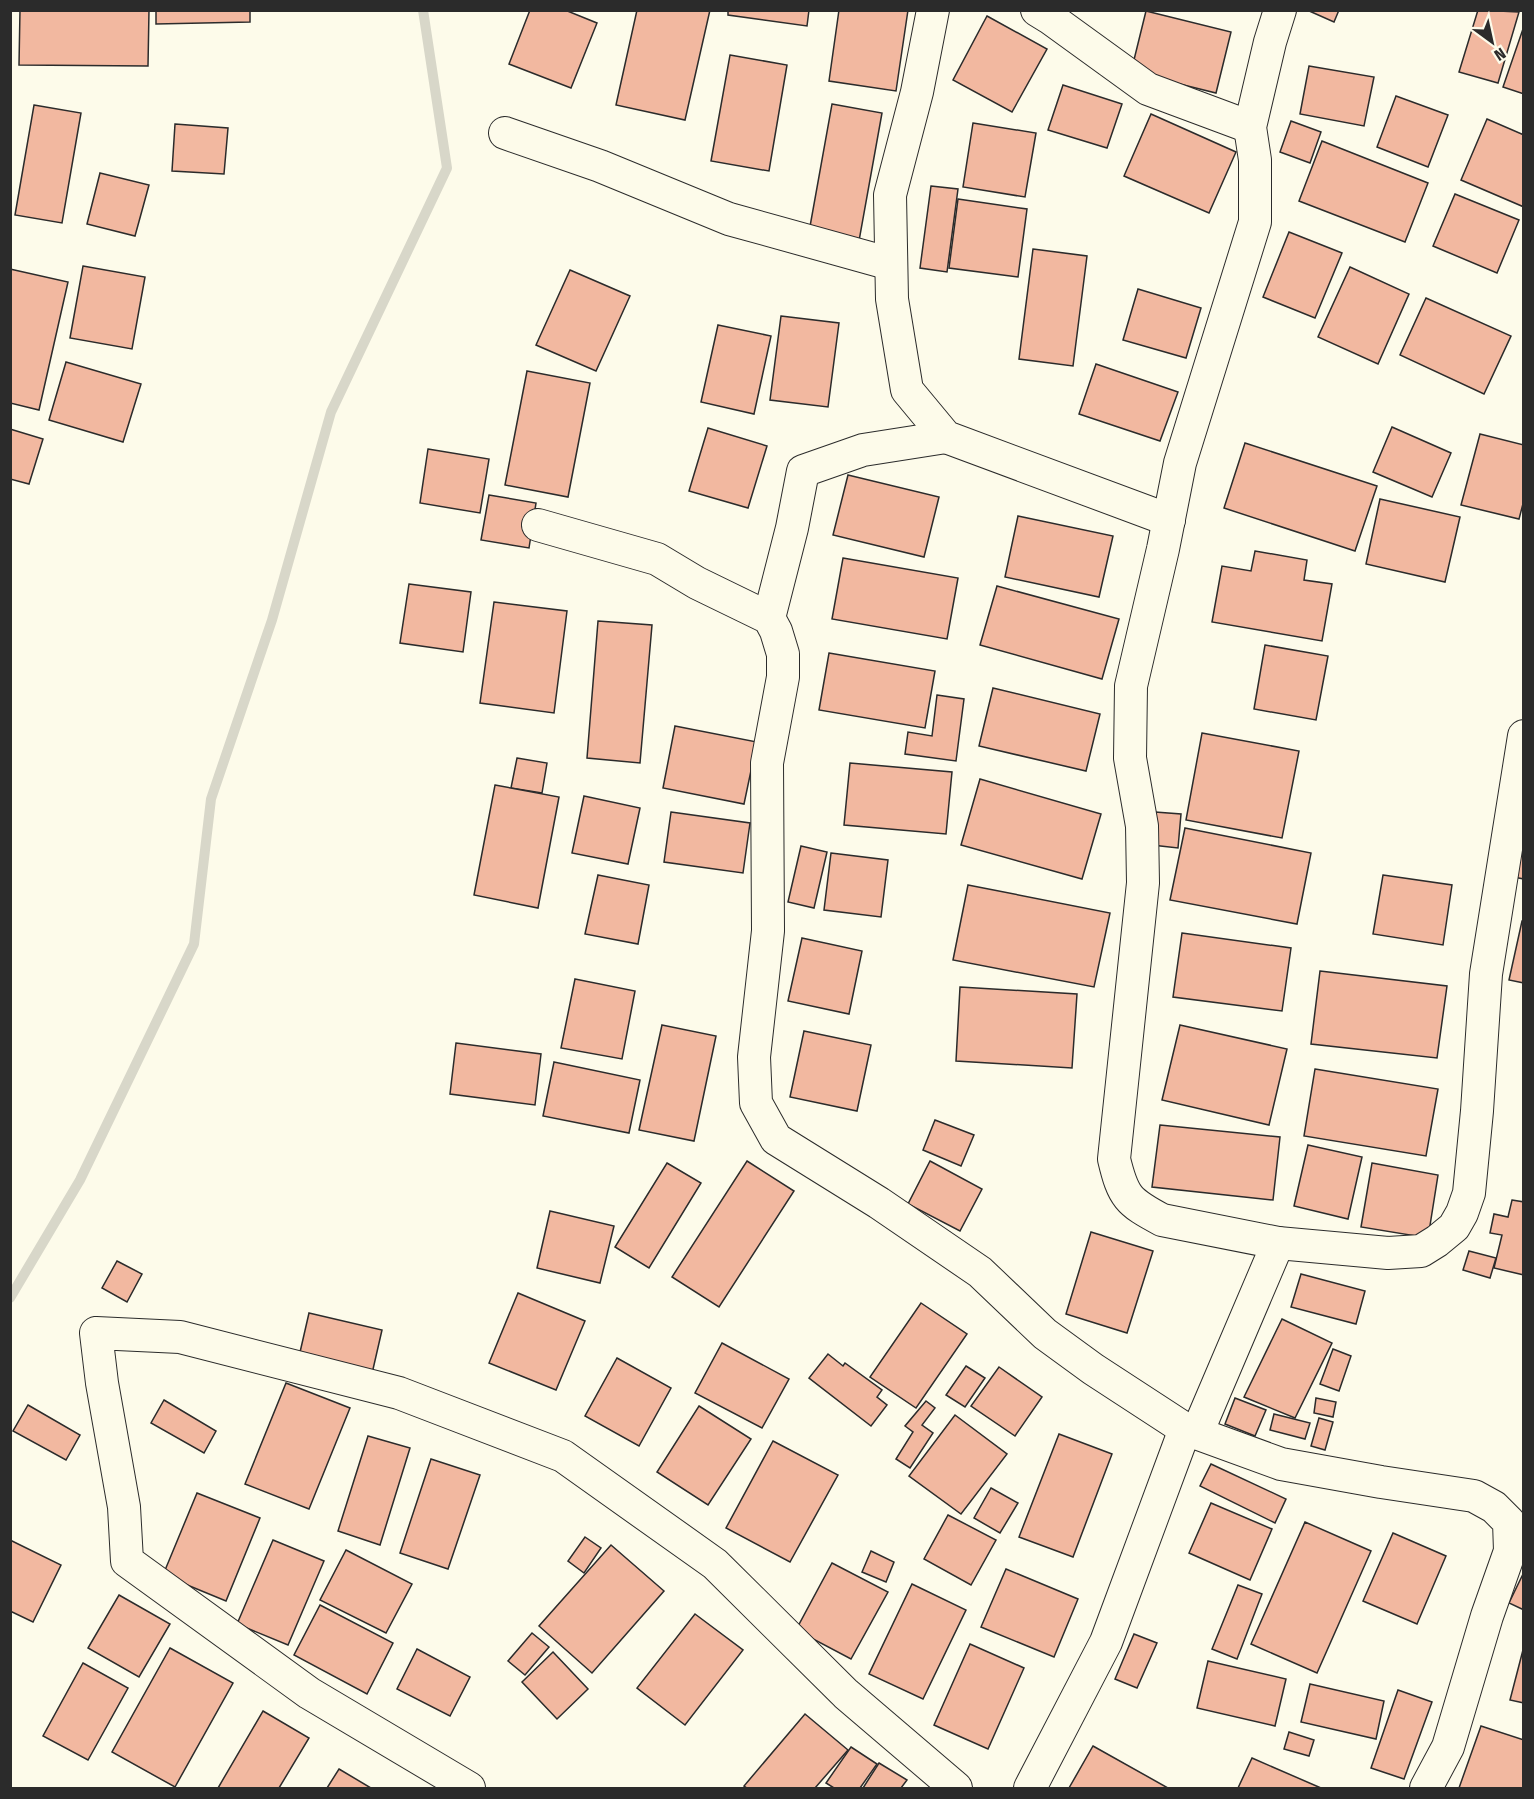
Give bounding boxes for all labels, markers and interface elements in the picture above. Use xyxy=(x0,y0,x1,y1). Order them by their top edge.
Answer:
north arrow xyxy=(1462,12,1522,72)
text: N xyxy=(1491,44,1509,65)

